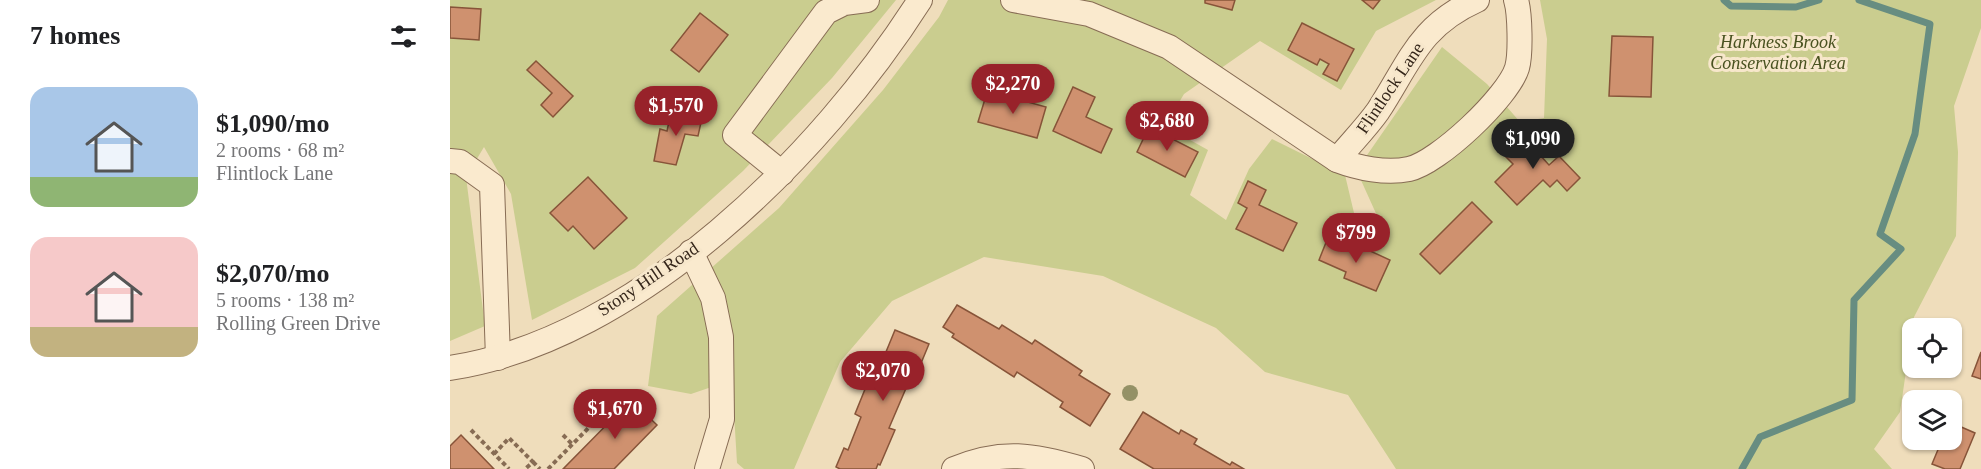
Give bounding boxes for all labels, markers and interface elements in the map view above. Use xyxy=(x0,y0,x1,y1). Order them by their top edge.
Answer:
icon: filters xyxy=(387,20,420,53)
text: 7 homes xyxy=(30,21,120,50)
park label: Harkness Brook Conservation Area xyxy=(1710,32,1846,73)
street label: Flintlock Lane xyxy=(1352,39,1428,137)
pin: $2,270 xyxy=(964,64,1062,115)
text: $2,270 xyxy=(986,72,1041,94)
pin: $1,570 xyxy=(627,86,725,137)
text: $1,570 xyxy=(649,94,704,116)
pin: $2,680 xyxy=(1118,101,1216,152)
text: $1,090/mo xyxy=(216,109,329,138)
text: $2,680 xyxy=(1140,109,1195,131)
icon: home xyxy=(78,111,150,183)
pin: $1,090 xyxy=(1484,119,1582,170)
text: $1,090 xyxy=(1506,127,1561,149)
text: 2 rooms · 68 m² xyxy=(216,139,344,161)
text: Flintlock Lane xyxy=(216,162,333,184)
pin: $799 xyxy=(1320,213,1392,264)
text: $799 xyxy=(1336,221,1376,243)
street label: Stony Hill Road xyxy=(594,238,702,320)
text: $2,070/mo xyxy=(216,259,329,288)
icon: home xyxy=(78,261,150,333)
text: 5 rooms · 138 m² xyxy=(216,289,354,311)
text: Rolling Green Drive xyxy=(216,312,380,334)
map controls xyxy=(1902,318,1962,450)
button: locate xyxy=(1902,318,1962,378)
pin: $2,070 xyxy=(834,351,932,402)
text: $2,070 xyxy=(856,359,911,381)
pin: $1,670 xyxy=(566,389,664,440)
button: layers xyxy=(1902,390,1962,450)
text: $1,670 xyxy=(588,397,643,419)

